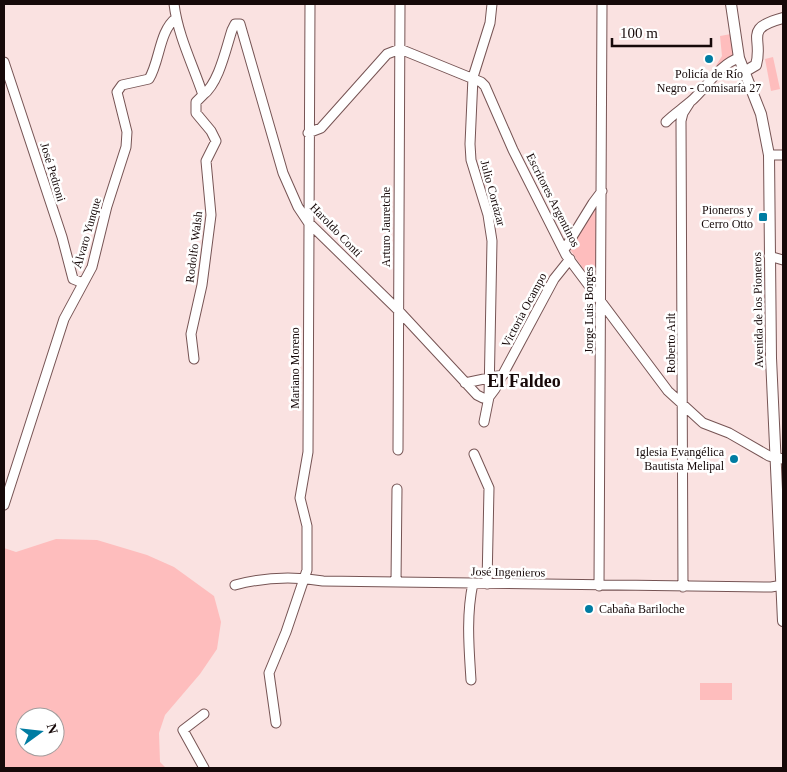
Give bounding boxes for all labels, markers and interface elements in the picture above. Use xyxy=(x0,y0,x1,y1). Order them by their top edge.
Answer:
scale bar xyxy=(612,15,711,47)
text: 100 m xyxy=(620,25,658,41)
marker: Policía de Río Negro - Comisaría 27 xyxy=(703,53,715,65)
place label: Policía de Río Negro - Comisaría 27 xyxy=(657,67,761,95)
street label: José Pedroni xyxy=(37,141,69,204)
street label: Escritores Argentinos xyxy=(523,151,583,250)
street label: Julio Cortázar xyxy=(477,159,509,227)
street label: Arturo Jauretche xyxy=(379,187,393,267)
street label: Álvaro Yunque xyxy=(70,196,104,270)
street label: Haroldo Conti xyxy=(307,200,365,260)
place label: Pioneros y Cerro Otto xyxy=(701,203,753,231)
street label: Rodolfo Walsh xyxy=(183,211,205,283)
marker: Pioneros y Cerro Otto xyxy=(757,211,769,223)
street label: Avenida de los Pioneros xyxy=(750,252,766,368)
street label: Jorge Luis Borges xyxy=(582,266,596,353)
street label: Victoria Ocampo xyxy=(499,270,549,350)
street label: Roberto Arlt xyxy=(664,312,678,373)
street label: Mariano Moreno xyxy=(288,327,302,409)
district label: El Faldeo xyxy=(487,371,561,391)
place label: Iglesia Evangélica Bautista Melipal xyxy=(636,445,725,473)
marker: Iglesia Evangélica Bautista Melipal xyxy=(728,453,740,465)
street label: José Ingenieros xyxy=(471,564,546,580)
place label: Cabaña Bariloche xyxy=(599,602,685,616)
marker: Cabaña Bariloche xyxy=(583,603,595,615)
north arrow xyxy=(15,707,65,757)
text: N xyxy=(44,722,61,736)

